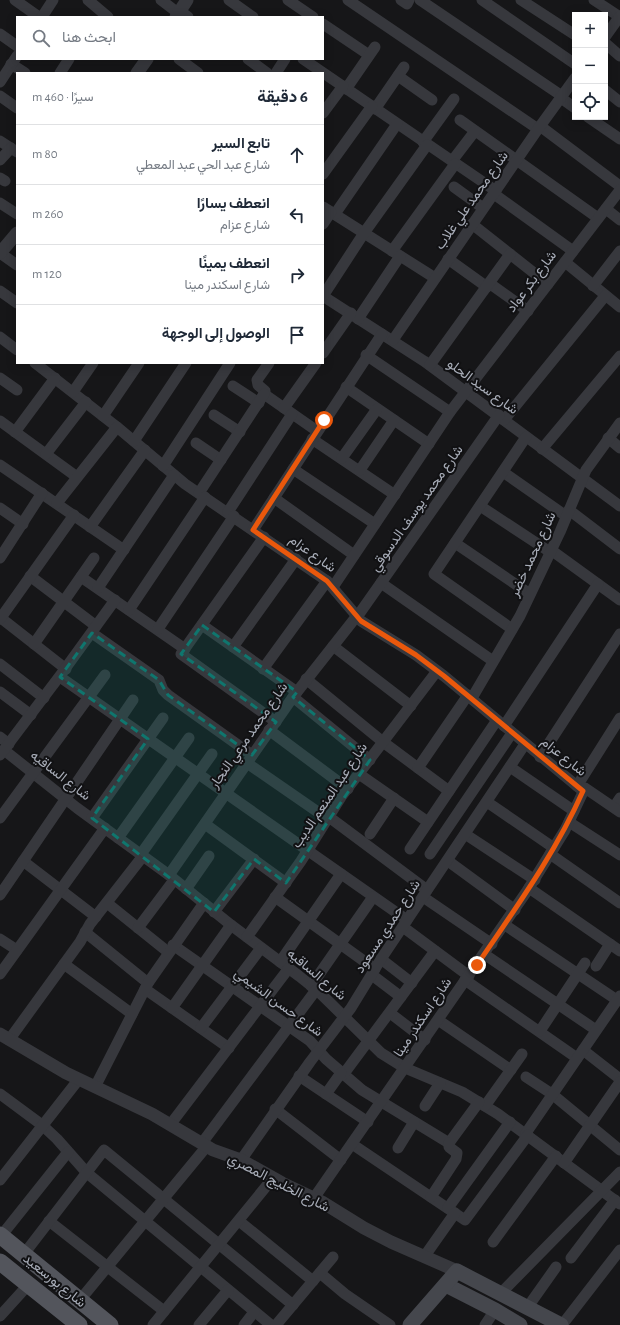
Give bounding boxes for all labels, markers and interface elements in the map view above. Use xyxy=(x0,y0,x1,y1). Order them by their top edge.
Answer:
map controls xyxy=(572,12,608,120)
button: + xyxy=(572,12,608,48)
search box xyxy=(16,16,324,60)
icon: search xyxy=(30,27,52,49)
text: ابحث هنا xyxy=(62,30,116,45)
button: − xyxy=(572,48,608,84)
button: locate xyxy=(572,84,608,120)
text: 6 دقيقة xyxy=(257,88,308,105)
text: سيرًا · 460 m xyxy=(32,91,94,104)
text: تابع السير xyxy=(212,136,270,151)
icon: ahead xyxy=(286,144,308,166)
text: 80 m xyxy=(32,148,58,161)
street label: شارع محمد علي غلاب xyxy=(433,149,514,255)
text: شارع عبد الحي عبد المعطي xyxy=(136,159,270,172)
text: انعطف يسارًا xyxy=(197,196,270,211)
icon: left xyxy=(286,204,308,226)
text: 260 m xyxy=(32,208,63,221)
text: شارع عزام xyxy=(220,219,270,232)
street label: شارع بكر عواد xyxy=(504,248,562,317)
text: انعطف يمينًا xyxy=(199,256,270,271)
icon: right xyxy=(286,264,308,286)
text: 120 m xyxy=(32,268,62,281)
text: شارع اسكندر مينا xyxy=(184,279,270,292)
icon: arrive xyxy=(286,324,308,346)
text: الوصول إلى الوجهة xyxy=(162,326,270,341)
street label: شارع سيد الحلو xyxy=(443,357,520,420)
route start xyxy=(315,411,333,429)
street label: شارع محمد يوسف الدسوقي xyxy=(368,443,469,576)
street label: شارع محمد خضر xyxy=(507,510,561,601)
street label: شارع عزام xyxy=(285,532,338,578)
street label: شارع محمد مرعي النجار xyxy=(206,680,294,794)
street label: شارع عزام xyxy=(536,734,589,781)
street label: شارع عبد المنعم الديب xyxy=(289,740,373,852)
street label: شارع الساقيه xyxy=(26,748,93,806)
street label: شارع حمدي مسعود xyxy=(353,878,426,978)
street label: شارع الساقيه xyxy=(282,946,348,1006)
route end xyxy=(468,956,486,974)
street label: شارع حسن الشيمي xyxy=(229,966,325,1043)
street label: شارع اسكندر مينا xyxy=(391,975,457,1061)
street label: شارع الخليج المصري xyxy=(224,1151,332,1218)
street label: شارع بورسعيد xyxy=(19,1251,88,1312)

